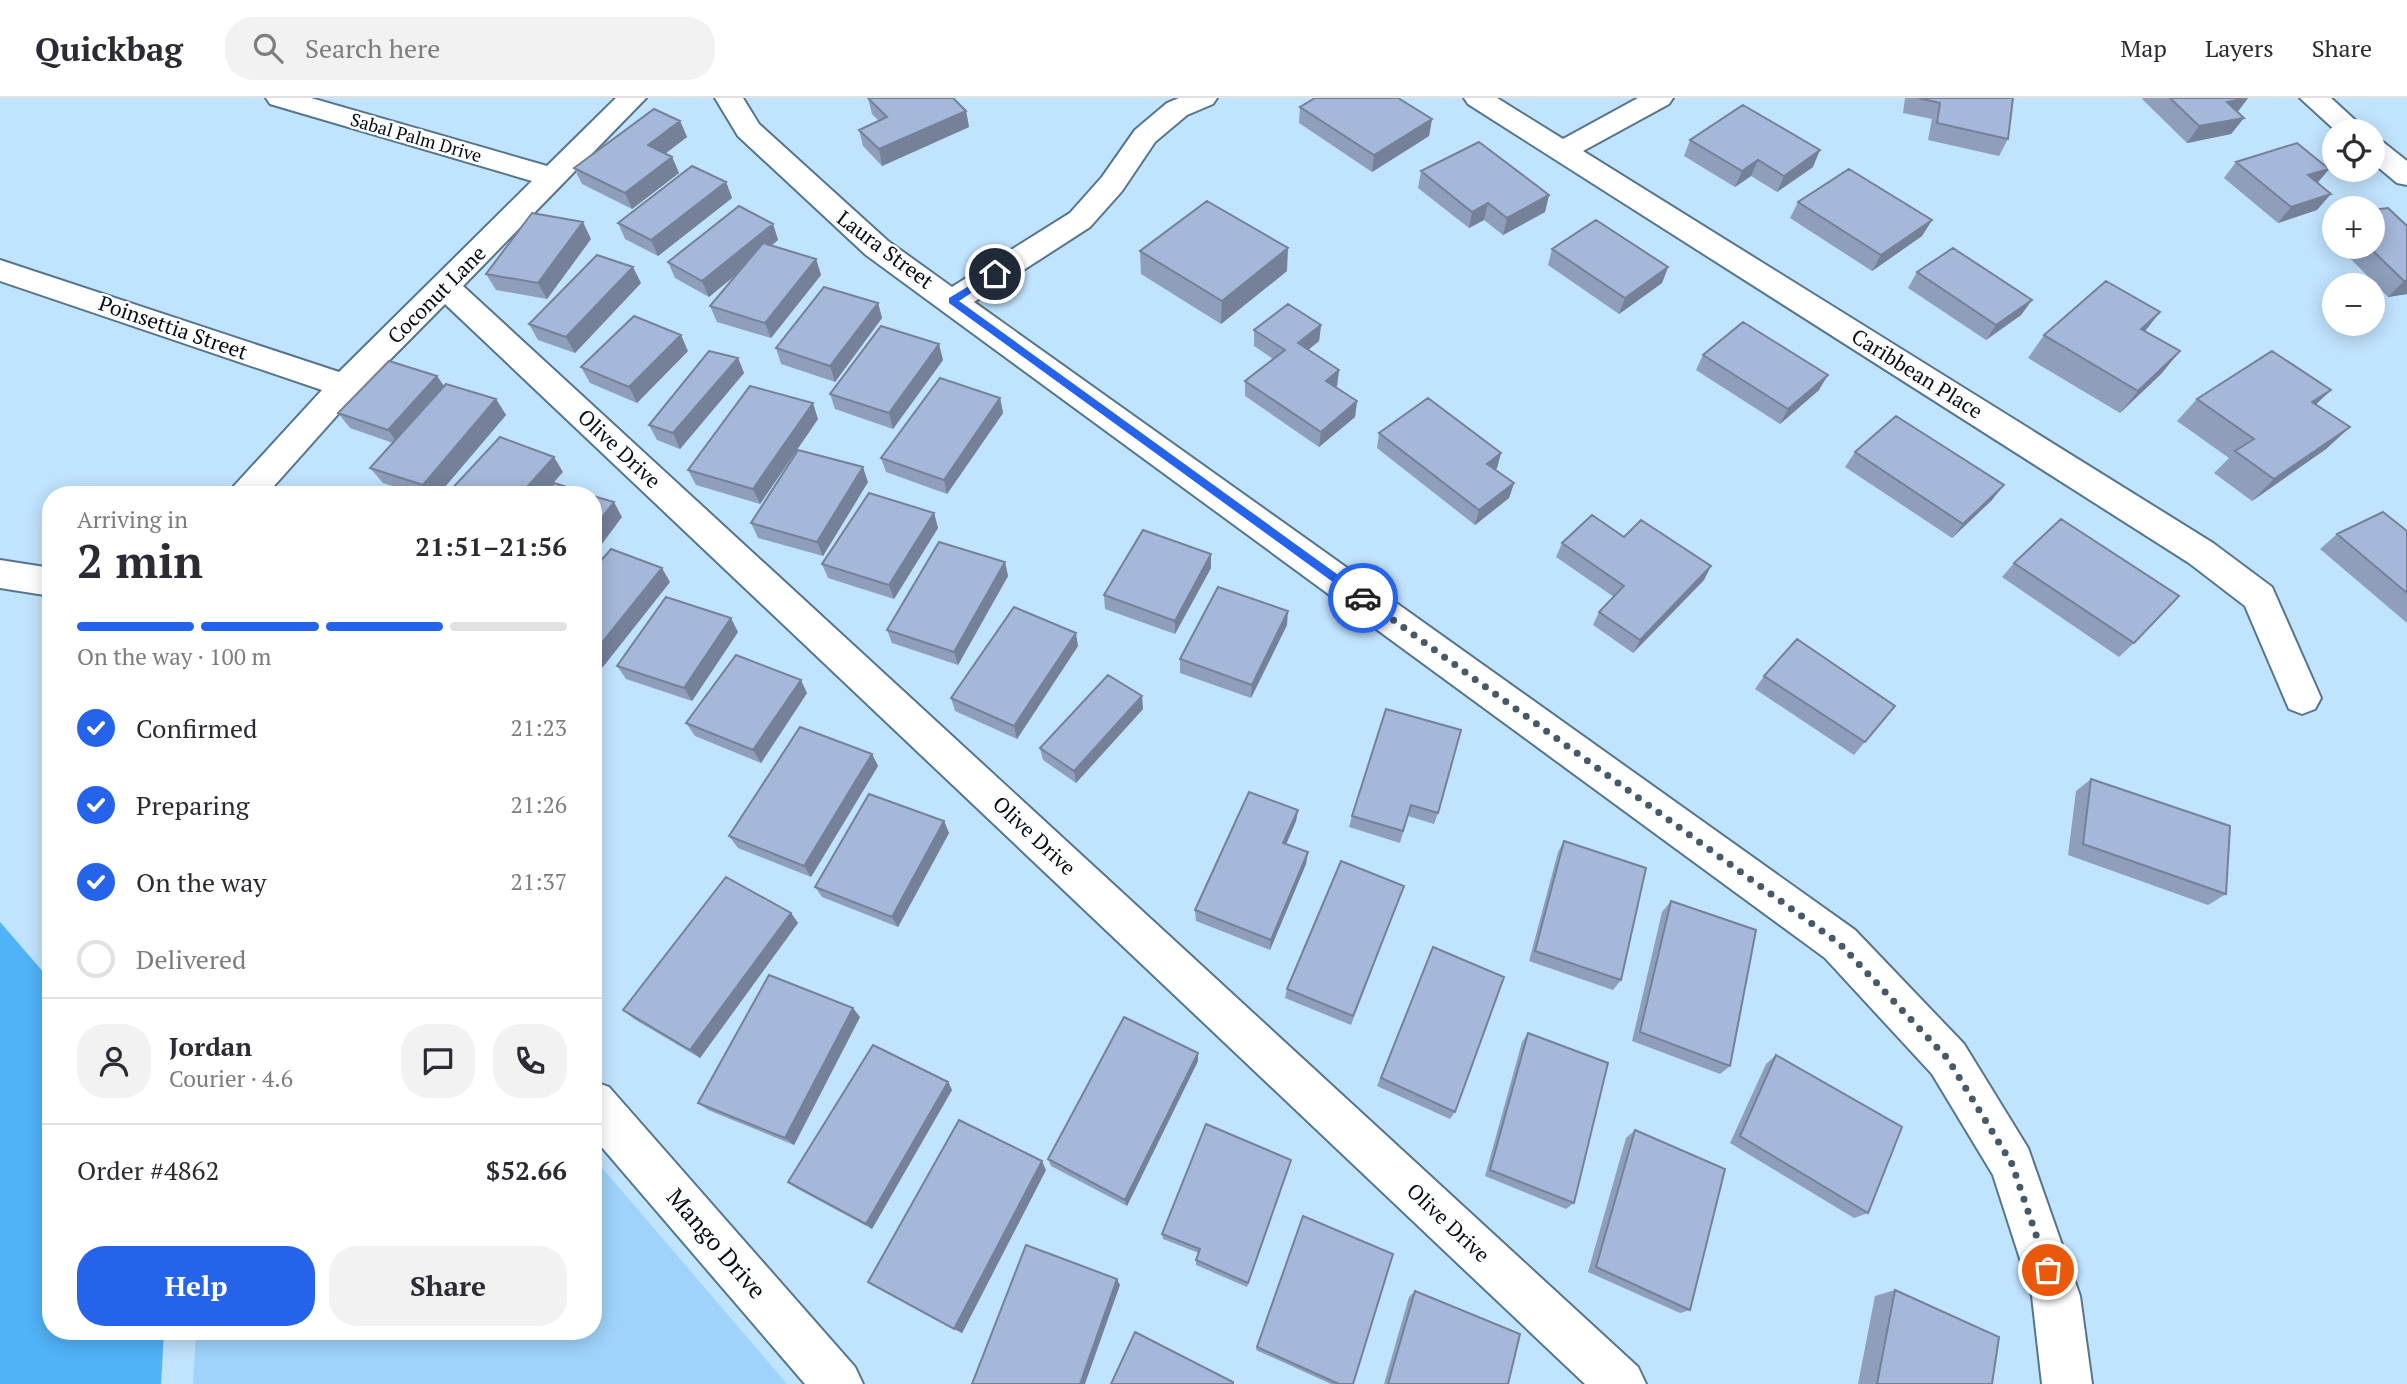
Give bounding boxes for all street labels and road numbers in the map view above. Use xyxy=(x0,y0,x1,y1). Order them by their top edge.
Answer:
street label: Sabal Palm Drive xyxy=(348,107,485,167)
street label: Laura Street xyxy=(832,204,940,295)
street label: Coconut Lane xyxy=(381,239,492,350)
street label: Poinsettia Street xyxy=(95,288,252,366)
street label: Caribbean Place xyxy=(1847,322,1988,425)
street label: Olive Drive xyxy=(572,402,667,494)
street label: Olive Drive xyxy=(987,789,1082,881)
street label: Olive Drive xyxy=(1401,1176,1496,1268)
street label: Mango Drive xyxy=(660,1181,773,1305)

